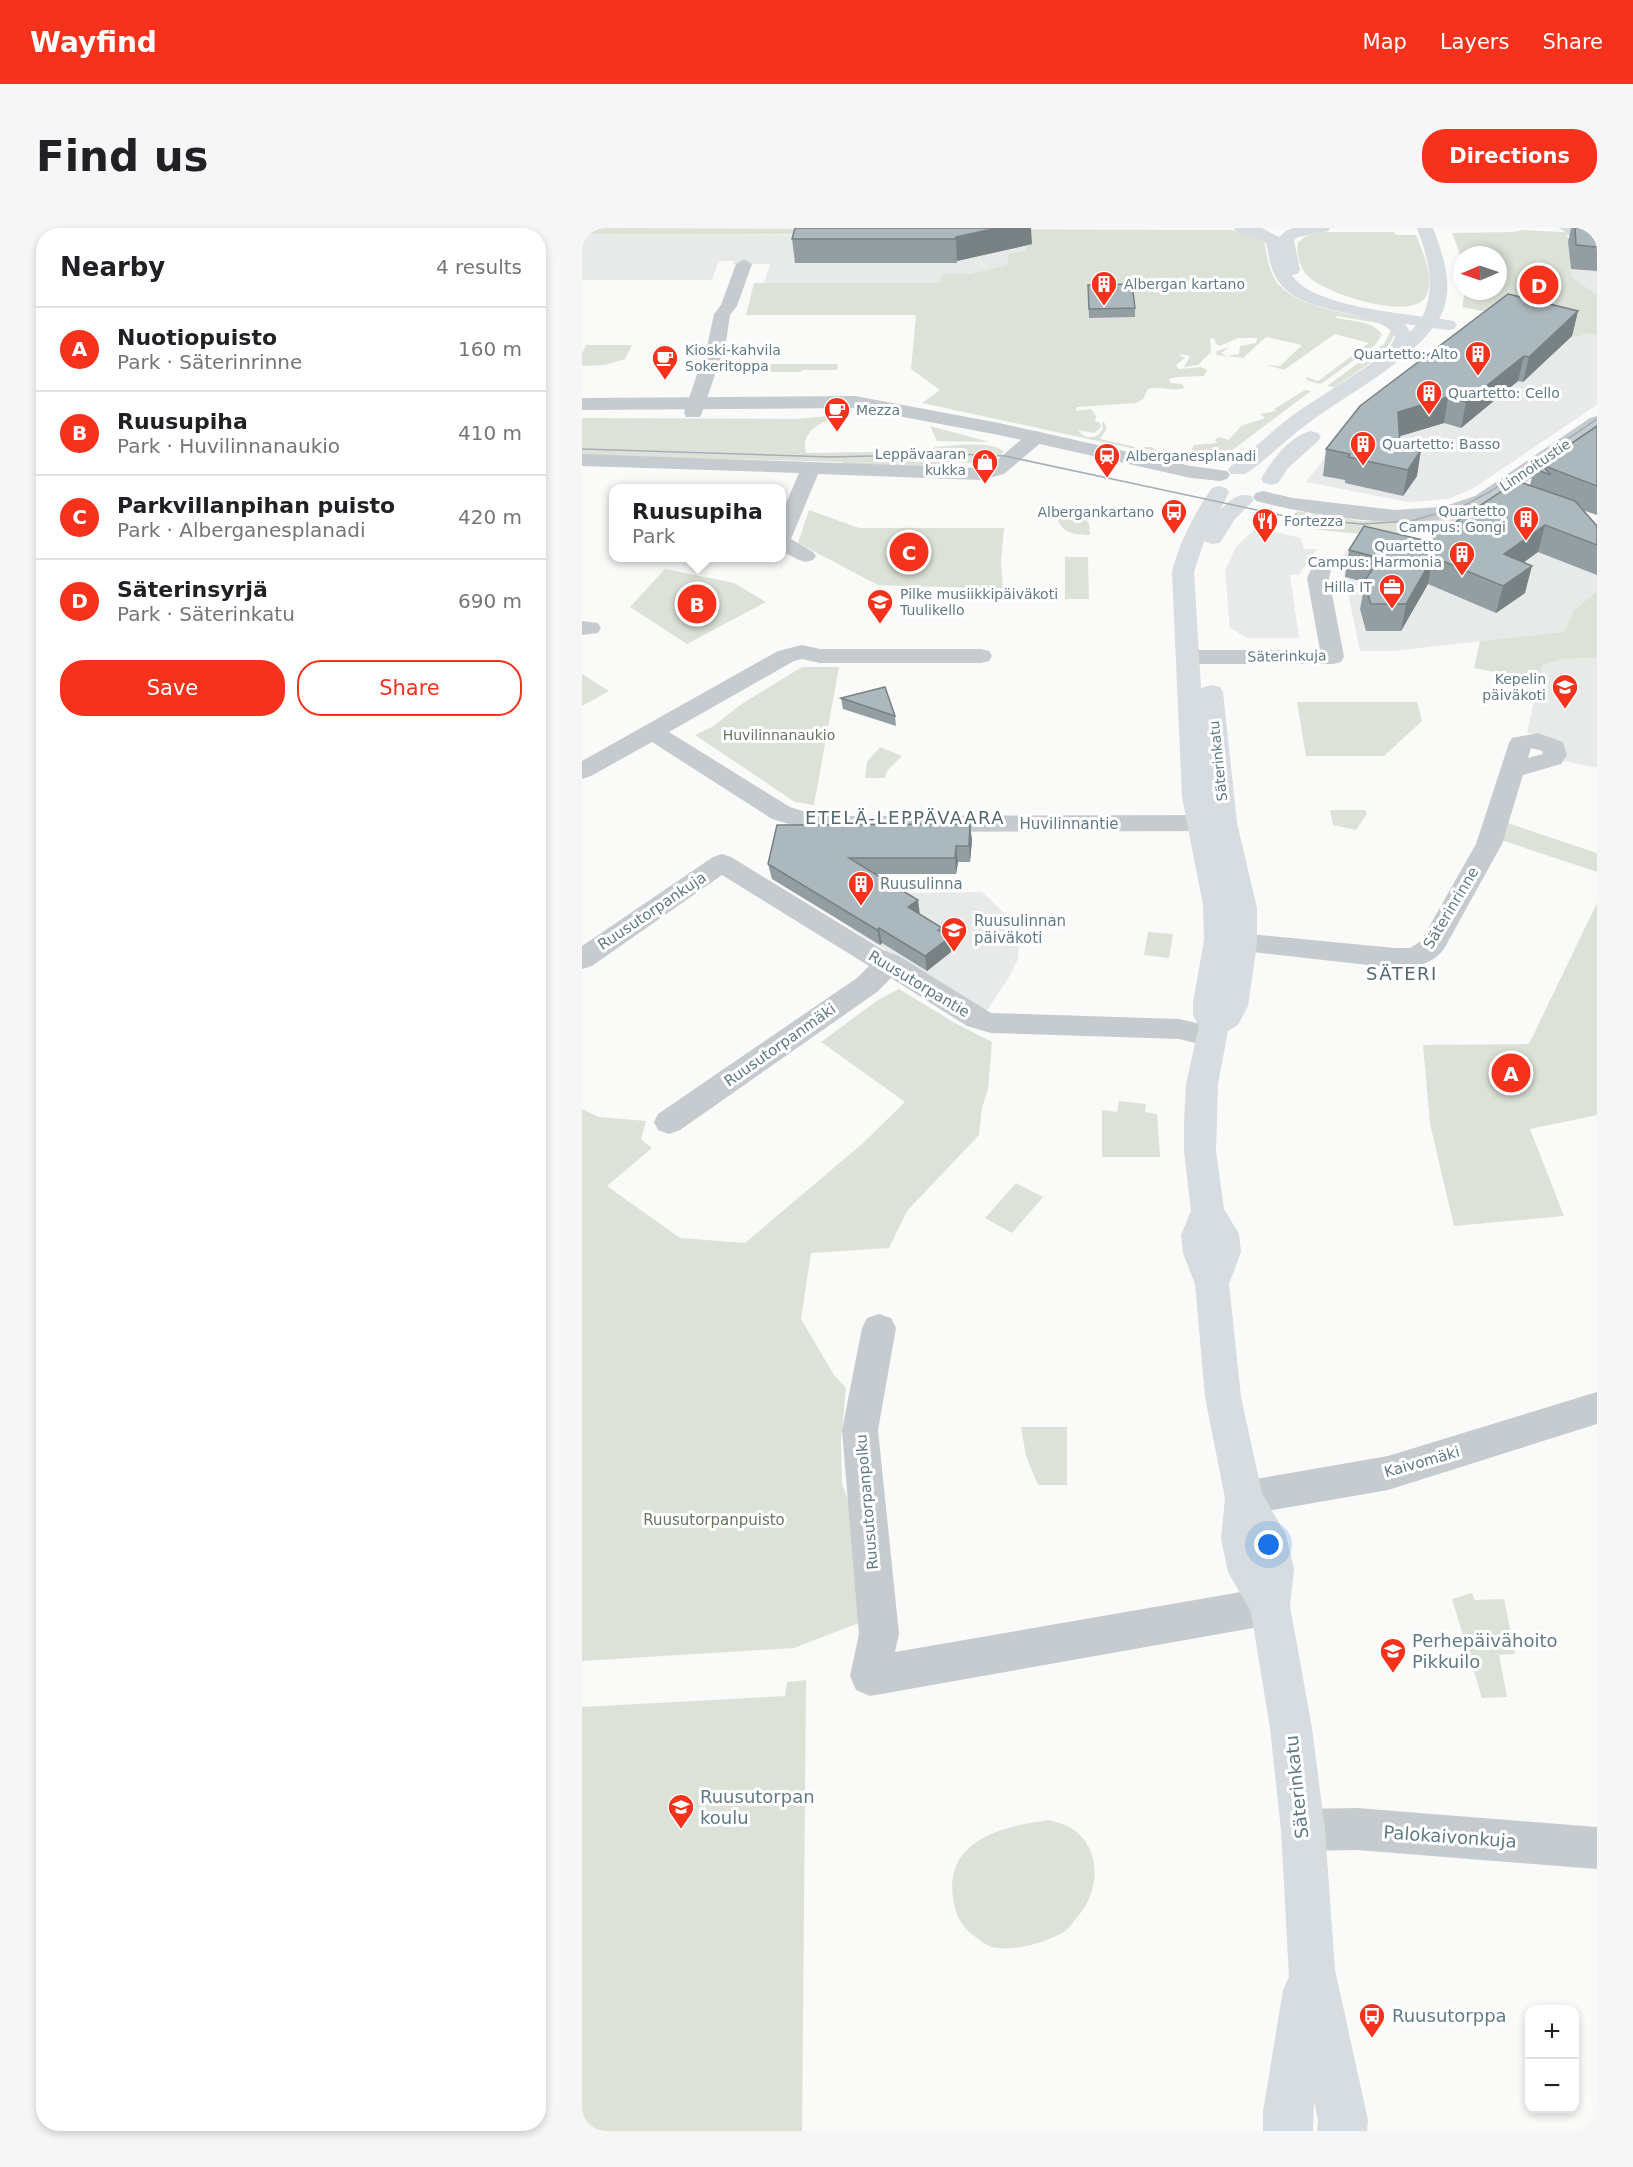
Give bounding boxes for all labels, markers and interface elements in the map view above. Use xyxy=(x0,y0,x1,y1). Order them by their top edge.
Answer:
text: Wayfind xyxy=(30,26,157,59)
text: Map xyxy=(1363,30,1407,54)
text: Layers xyxy=(1440,30,1509,54)
text: Share xyxy=(1542,30,1603,54)
button: Directions xyxy=(1422,129,1597,183)
text: Find us xyxy=(36,132,209,181)
north arrow xyxy=(1453,246,1507,300)
text: Nearby xyxy=(60,252,165,282)
text: 4 results xyxy=(436,255,522,279)
pin: D xyxy=(1520,262,1558,308)
building icon: Albergan kartano xyxy=(1089,269,1119,307)
place label: Albergan kartano xyxy=(1124,276,1245,292)
text: Nuotiopuisto xyxy=(117,325,277,350)
text: A xyxy=(72,337,87,361)
text: 160 m xyxy=(458,337,522,361)
building icon: Quartetto: Alto xyxy=(1463,339,1493,377)
place label: Kioski-kahvila Sokeritoppa xyxy=(685,342,781,374)
cafe icon: Kioski-kahvila Sokeritoppa xyxy=(650,343,680,381)
place label: Quartetto: Alto xyxy=(1353,346,1458,362)
text: Park · Säterinrinne xyxy=(117,350,302,374)
building icon: Quartetto: Cello xyxy=(1414,378,1444,416)
place label: Quartetto: Cello xyxy=(1448,385,1560,401)
cafe icon: Mezza xyxy=(822,395,852,433)
place label: Mezza xyxy=(856,402,900,418)
text: Ruusupiha xyxy=(117,409,248,434)
text: B xyxy=(72,421,87,445)
text: 410 m xyxy=(458,421,522,445)
building icon: Quartetto: Basso xyxy=(1348,429,1378,467)
text: Park · Huvilinnanaukio xyxy=(117,434,340,458)
place label: Quartetto: Basso xyxy=(1382,436,1500,452)
street label: Linnoitustie xyxy=(1497,436,1573,494)
station icon: Alberganesplanadi xyxy=(1092,441,1122,479)
place label: Leppävaaran kukka xyxy=(875,446,966,478)
shop icon: Leppävaaran kukka xyxy=(970,447,1000,485)
place label: Alberganesplanadi xyxy=(1126,448,1256,464)
popup xyxy=(609,484,786,562)
text: Parkvillanpihan puisto xyxy=(117,493,395,518)
bus stop icon: Albergankartano xyxy=(1159,497,1189,535)
text: Ruusupiha xyxy=(632,499,763,524)
place label: Quartetto Campus: Gongi xyxy=(1399,503,1506,535)
place label: Albergankartano xyxy=(1037,504,1154,520)
building icon: Quartetto Campus: Gongi xyxy=(1511,504,1541,542)
text: C xyxy=(72,505,87,529)
text: 420 m xyxy=(458,505,522,529)
restaurant icon: Fortezza xyxy=(1250,506,1280,544)
place label: Fortezza xyxy=(1284,513,1343,529)
text: Park · Alberganesplanadi xyxy=(117,518,365,542)
text: Park xyxy=(632,524,675,548)
pin: C xyxy=(890,530,928,574)
place label: Quartetto Campus: Harmonia xyxy=(1308,538,1442,570)
building icon: Quartetto Campus: Harmonia xyxy=(1447,539,1477,577)
office icon: Hilla IT xyxy=(1377,572,1407,610)
text: Säterinsyrjä xyxy=(117,577,268,602)
place label: Hilla IT xyxy=(1324,579,1372,595)
pin: B xyxy=(678,582,716,626)
place label: Pilke musiikkipäiväkoti Tuulikello xyxy=(899,586,1058,618)
school or university icon: Pilke musiikkipäiväkoti Tuulikello xyxy=(865,587,895,625)
text: D xyxy=(71,589,88,613)
text: 690 m xyxy=(458,589,522,613)
text: Park · Säterinkatu xyxy=(117,602,295,626)
street label: Säterinkuja xyxy=(1247,647,1327,665)
button: Save xyxy=(60,660,285,716)
button: Share xyxy=(297,660,522,716)
place label: Kepelin päiväkoti xyxy=(1482,671,1546,703)
school or university icon: Kepelin päiväkoti xyxy=(1550,672,1580,710)
street label: Säterinkatu xyxy=(1206,720,1230,802)
park label: Huvilinnanaukio xyxy=(723,727,835,743)
district label: ETELÄ-LEPPÄVAARA xyxy=(805,807,1005,828)
street label: Huvilinnantie xyxy=(1019,815,1119,833)
street label: Säterinrinne xyxy=(1420,864,1482,952)
street label: Ruusutorpankuja xyxy=(594,868,710,954)
building icon: Ruusulinna xyxy=(846,869,876,907)
place label: Ruusulinna xyxy=(880,875,963,893)
place label: Ruusulinnan päiväkoti xyxy=(974,912,1066,947)
school or university icon: Ruusulinnan päiväkoti xyxy=(939,915,969,953)
street label: Ruusutorpantie xyxy=(865,947,973,1021)
district label: SÄTERI xyxy=(1366,963,1438,984)
street label: Ruusutorpanmäki xyxy=(721,1000,839,1090)
pin: A xyxy=(1492,1050,1530,1096)
street label: Ruusutorpanpolku xyxy=(852,1433,882,1571)
street label: Kaivomäki xyxy=(1382,1443,1462,1481)
park label: Ruusutorpanpuisto xyxy=(643,1511,785,1529)
your location xyxy=(1254,1530,1283,1559)
place label: Perhepäivähoito Pikkuilo xyxy=(1412,1630,1558,1672)
school or university icon: Perhepäivähoito Pikkuilo xyxy=(1378,1636,1408,1674)
street label: Säterinkatu xyxy=(1281,1734,1312,1840)
place label: Ruusutorpan koulu xyxy=(700,1786,815,1828)
school or university icon: Ruusutorpan koulu xyxy=(666,1792,696,1830)
street label: Palokaivonkuja xyxy=(1383,1821,1517,1852)
bus stop icon: Ruusutorppa xyxy=(1357,2001,1387,2039)
place label: Ruusutorppa xyxy=(1392,2005,1507,2026)
map controls xyxy=(1525,2005,1579,2113)
button: + xyxy=(1525,2005,1579,2059)
button: − xyxy=(1525,2059,1579,2113)

